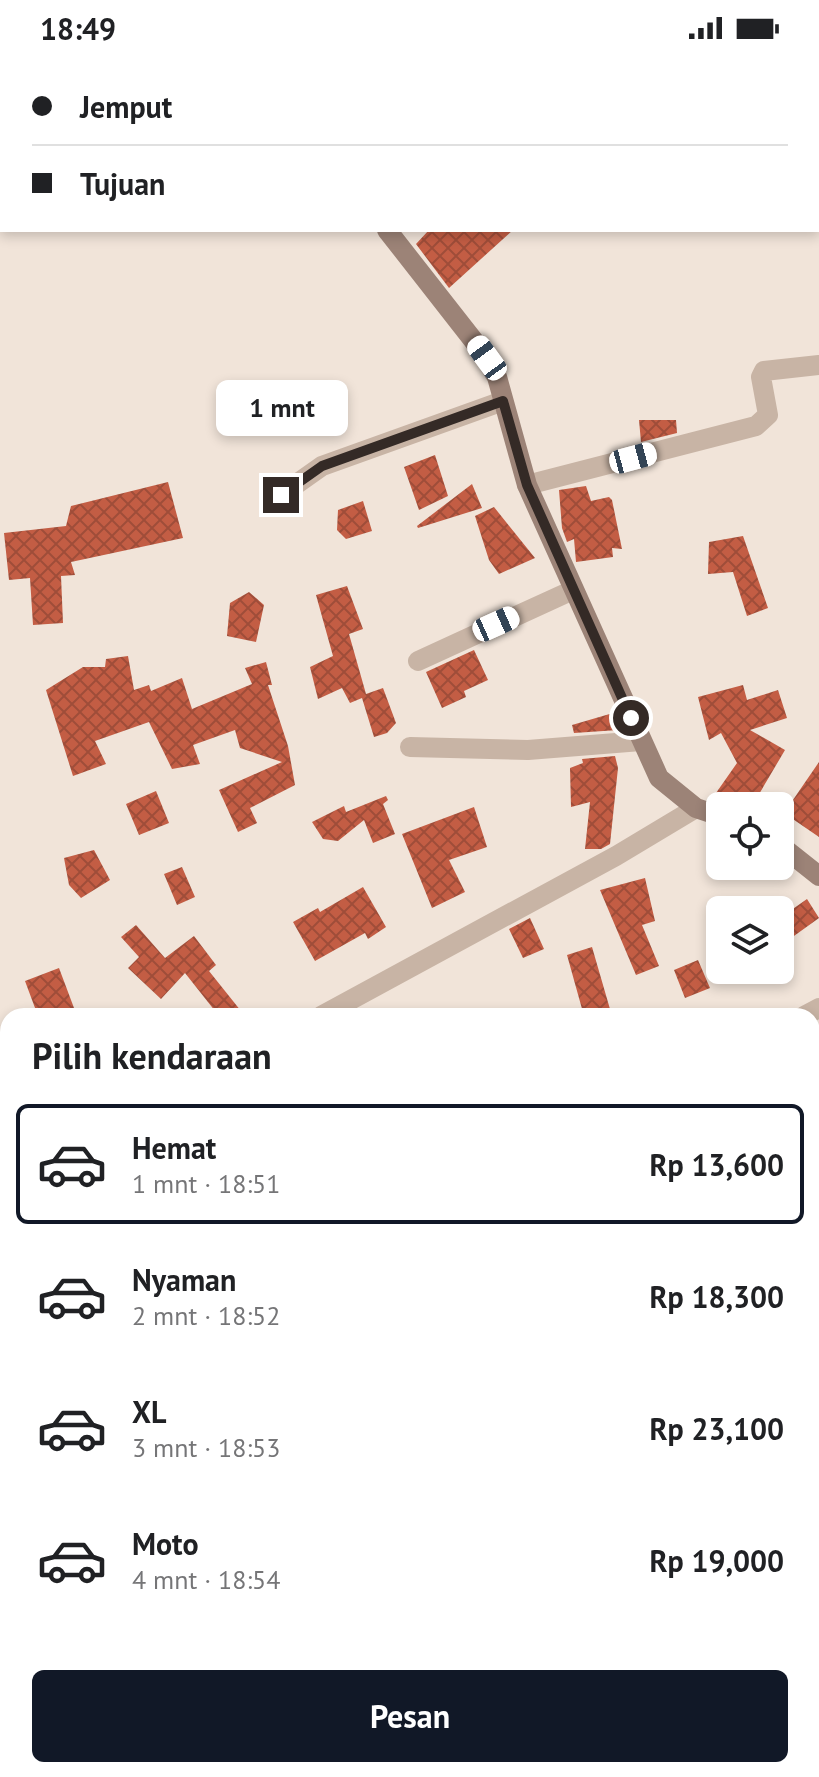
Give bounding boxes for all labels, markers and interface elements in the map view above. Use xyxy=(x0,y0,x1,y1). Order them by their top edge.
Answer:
text: 18:49 xyxy=(40,9,116,48)
text: Jemput xyxy=(80,87,172,126)
text: Tujuan xyxy=(80,164,165,203)
car xyxy=(463,332,511,384)
callout: 1 mnt xyxy=(215,379,347,435)
text: 1 mnt xyxy=(249,391,315,424)
car xyxy=(607,440,659,476)
route end xyxy=(263,477,299,513)
car xyxy=(469,603,523,645)
route start xyxy=(613,700,649,736)
map controls xyxy=(706,792,794,984)
button: locate xyxy=(706,792,794,880)
button: layers xyxy=(706,896,794,984)
text: Pilih kendaraan xyxy=(32,1032,272,1079)
icon: car xyxy=(36,1128,108,1200)
text: Hemat xyxy=(132,1128,216,1167)
text: Rp 13,600 xyxy=(650,1145,784,1184)
text: 1 mnt · 18:51 xyxy=(132,1167,280,1200)
icon: car xyxy=(36,1260,108,1332)
text: Nyaman xyxy=(132,1260,236,1299)
text: Rp 18,300 xyxy=(650,1277,784,1316)
text: 2 mnt · 18:52 xyxy=(132,1299,280,1332)
icon: car xyxy=(36,1392,108,1464)
text: XL xyxy=(132,1392,166,1431)
text: Rp 23,100 xyxy=(650,1409,784,1448)
text: 3 mnt · 18:53 xyxy=(132,1431,280,1464)
icon: car xyxy=(36,1524,108,1596)
text: Moto xyxy=(132,1524,199,1563)
text: Rp 19,000 xyxy=(650,1541,784,1580)
text: 4 mnt · 18:54 xyxy=(132,1563,280,1596)
button: Pesan xyxy=(32,1670,788,1762)

